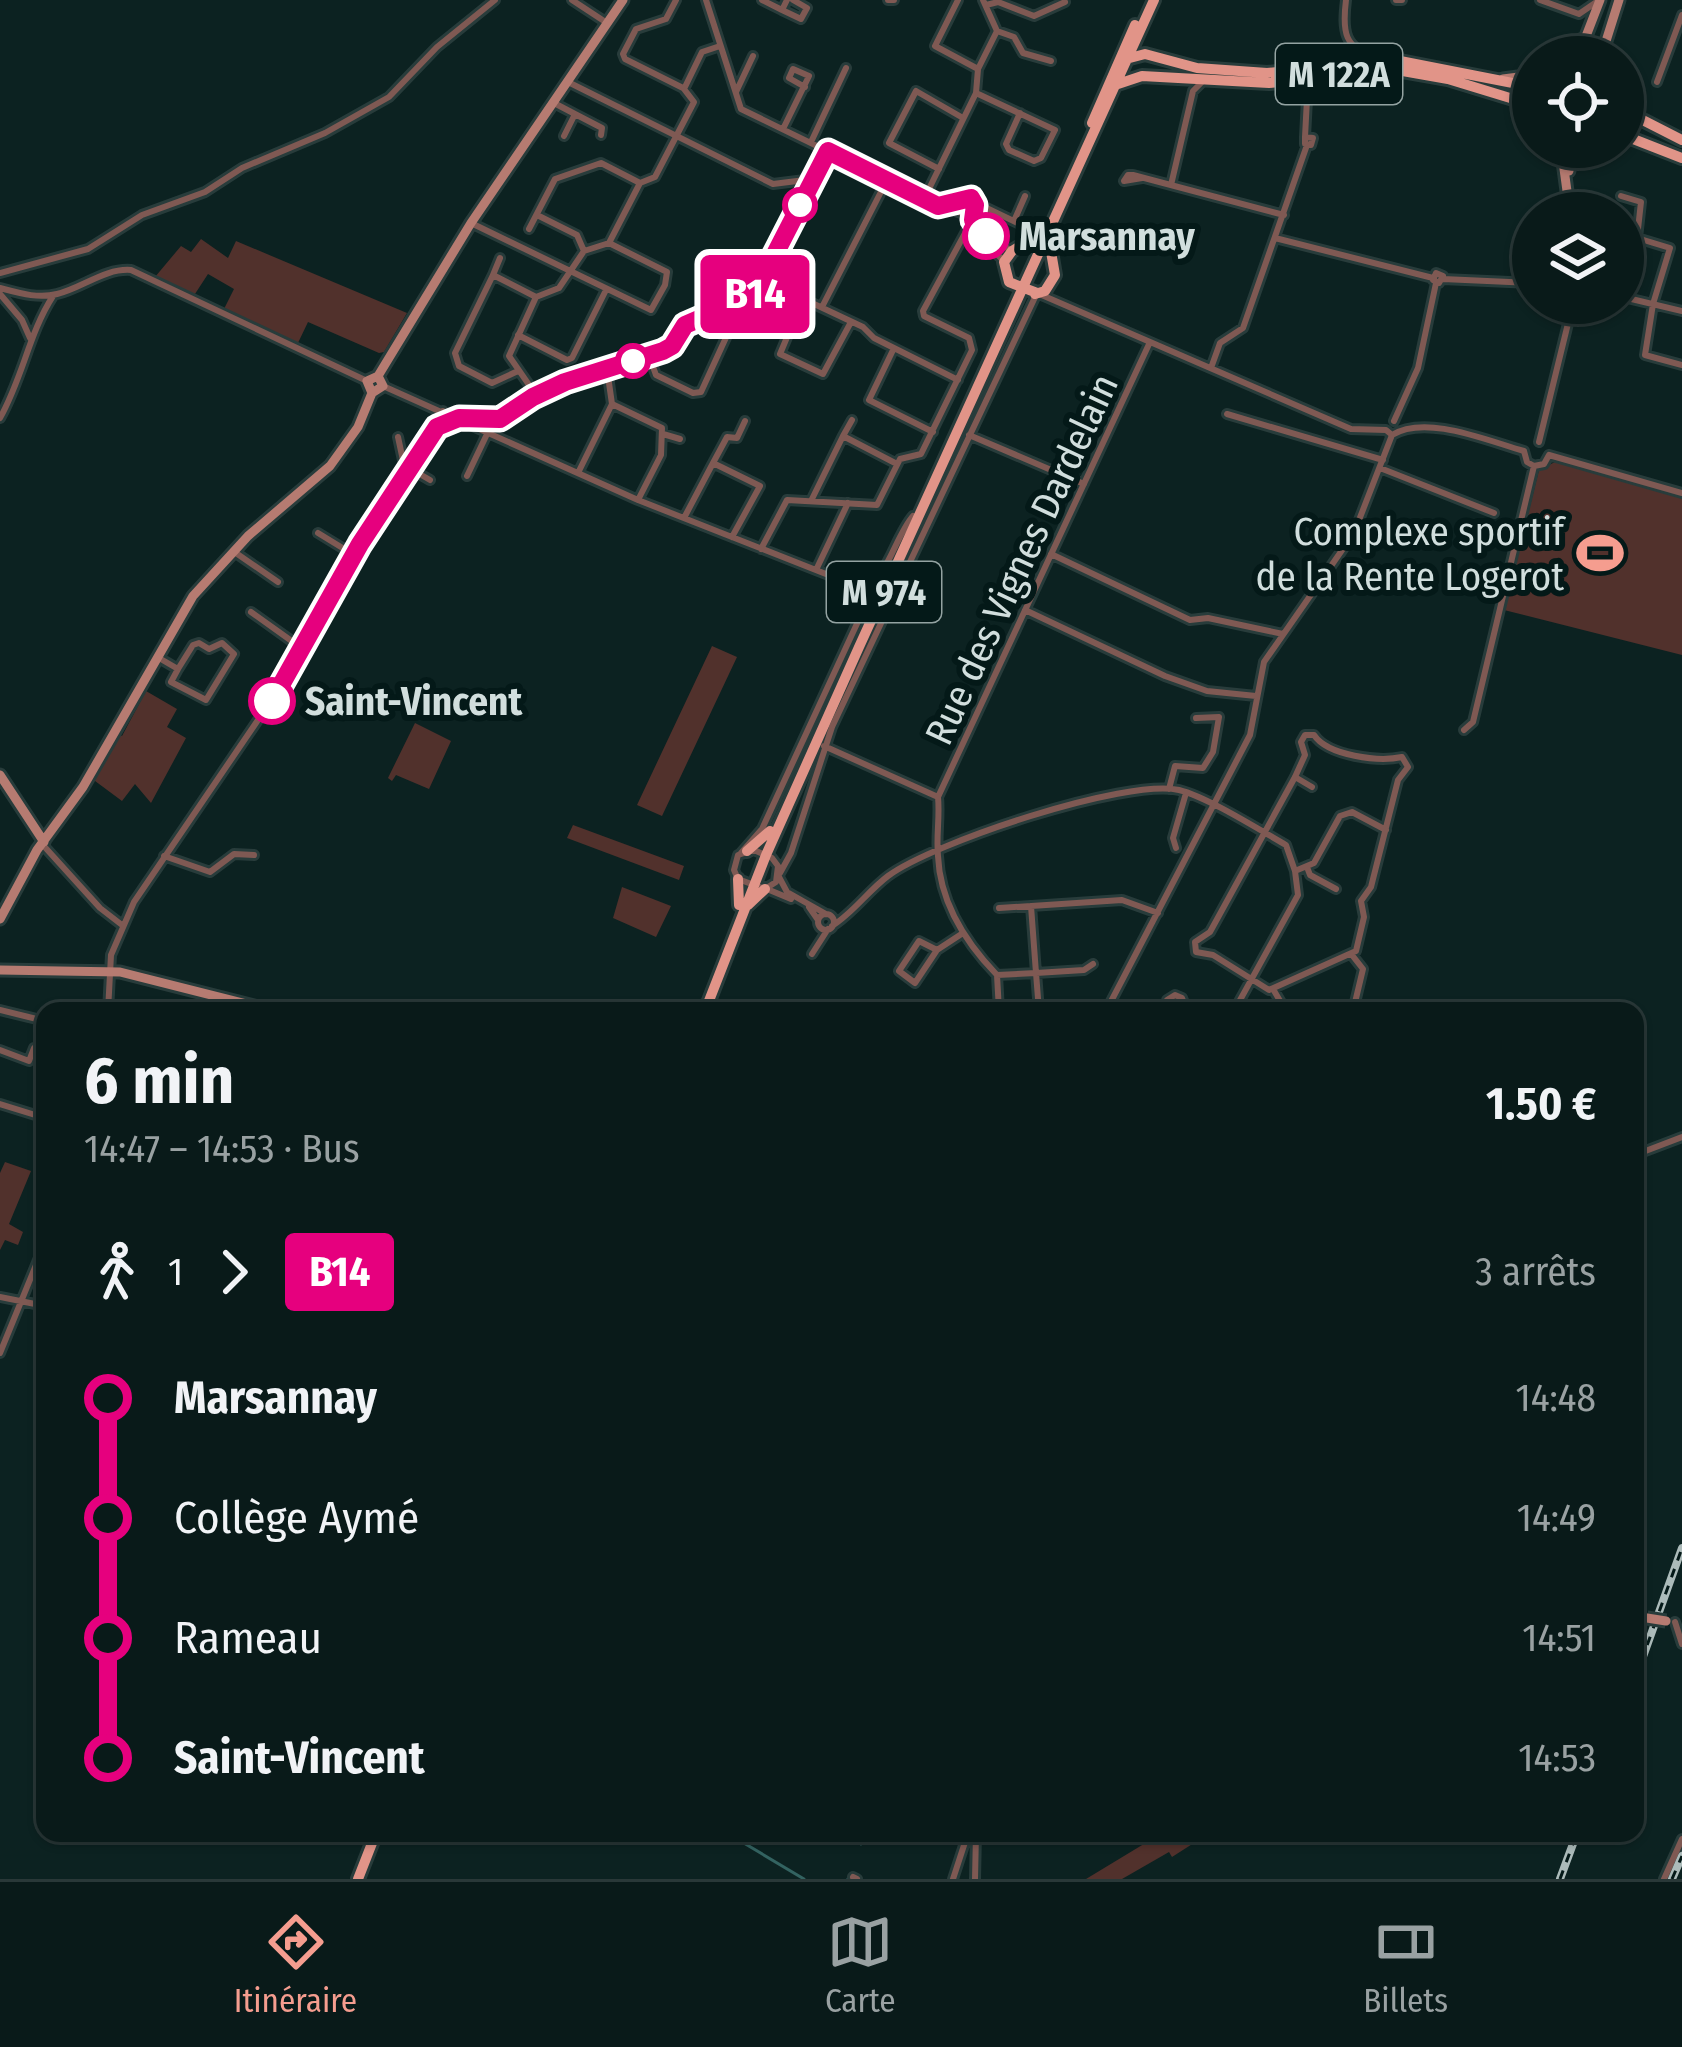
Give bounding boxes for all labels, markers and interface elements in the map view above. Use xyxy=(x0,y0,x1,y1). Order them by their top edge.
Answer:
map controls xyxy=(1512,36,1644,324)
button: locate xyxy=(1512,36,1644,168)
road number: M 122A xyxy=(1276,44,1402,104)
unlabelled marker xyxy=(784,189,816,221)
button: layers xyxy=(1512,192,1644,324)
marker: Marsannay xyxy=(964,214,1008,258)
place label: Marsannay xyxy=(1019,214,1195,260)
line badge: B14 xyxy=(686,255,824,333)
text: B14 xyxy=(724,269,786,319)
unlabelled marker xyxy=(617,345,649,377)
street label: Rue des Vignes Dardelain xyxy=(916,367,1128,752)
place label: Complexe sportif de la Rente Logerot xyxy=(1256,509,1567,600)
sports icon: Complexe sportif de la Rente Logerot xyxy=(1575,528,1625,578)
road number: M 974 xyxy=(827,562,941,622)
marker: Saint-Vincent xyxy=(250,679,294,723)
place label: Saint-Vincent xyxy=(305,679,524,725)
text: 6 min xyxy=(84,1041,234,1120)
text: 1.50 € xyxy=(1486,1077,1596,1131)
text: 14:47 – 14:53 · Bus xyxy=(84,1126,360,1172)
icon: walk xyxy=(84,1239,150,1305)
icon: forward xyxy=(201,1239,267,1305)
text: B14 xyxy=(309,1247,370,1297)
text: 1 xyxy=(168,1249,183,1295)
text: 3 arrêts xyxy=(1475,1249,1596,1295)
text: Marsannay xyxy=(174,1371,377,1425)
text: 14:48 xyxy=(1515,1375,1596,1421)
text: Collège Aymé xyxy=(174,1491,419,1545)
text: 14:49 xyxy=(1517,1495,1596,1541)
text: Rameau xyxy=(174,1611,322,1665)
text: 14:51 xyxy=(1522,1615,1596,1661)
text: Saint-Vincent xyxy=(174,1731,425,1785)
text: 14:53 xyxy=(1518,1735,1596,1781)
tab: Itinéraire xyxy=(234,1909,357,2021)
tab: Carte xyxy=(825,1909,896,2021)
tab: Billets xyxy=(1363,1909,1448,2021)

